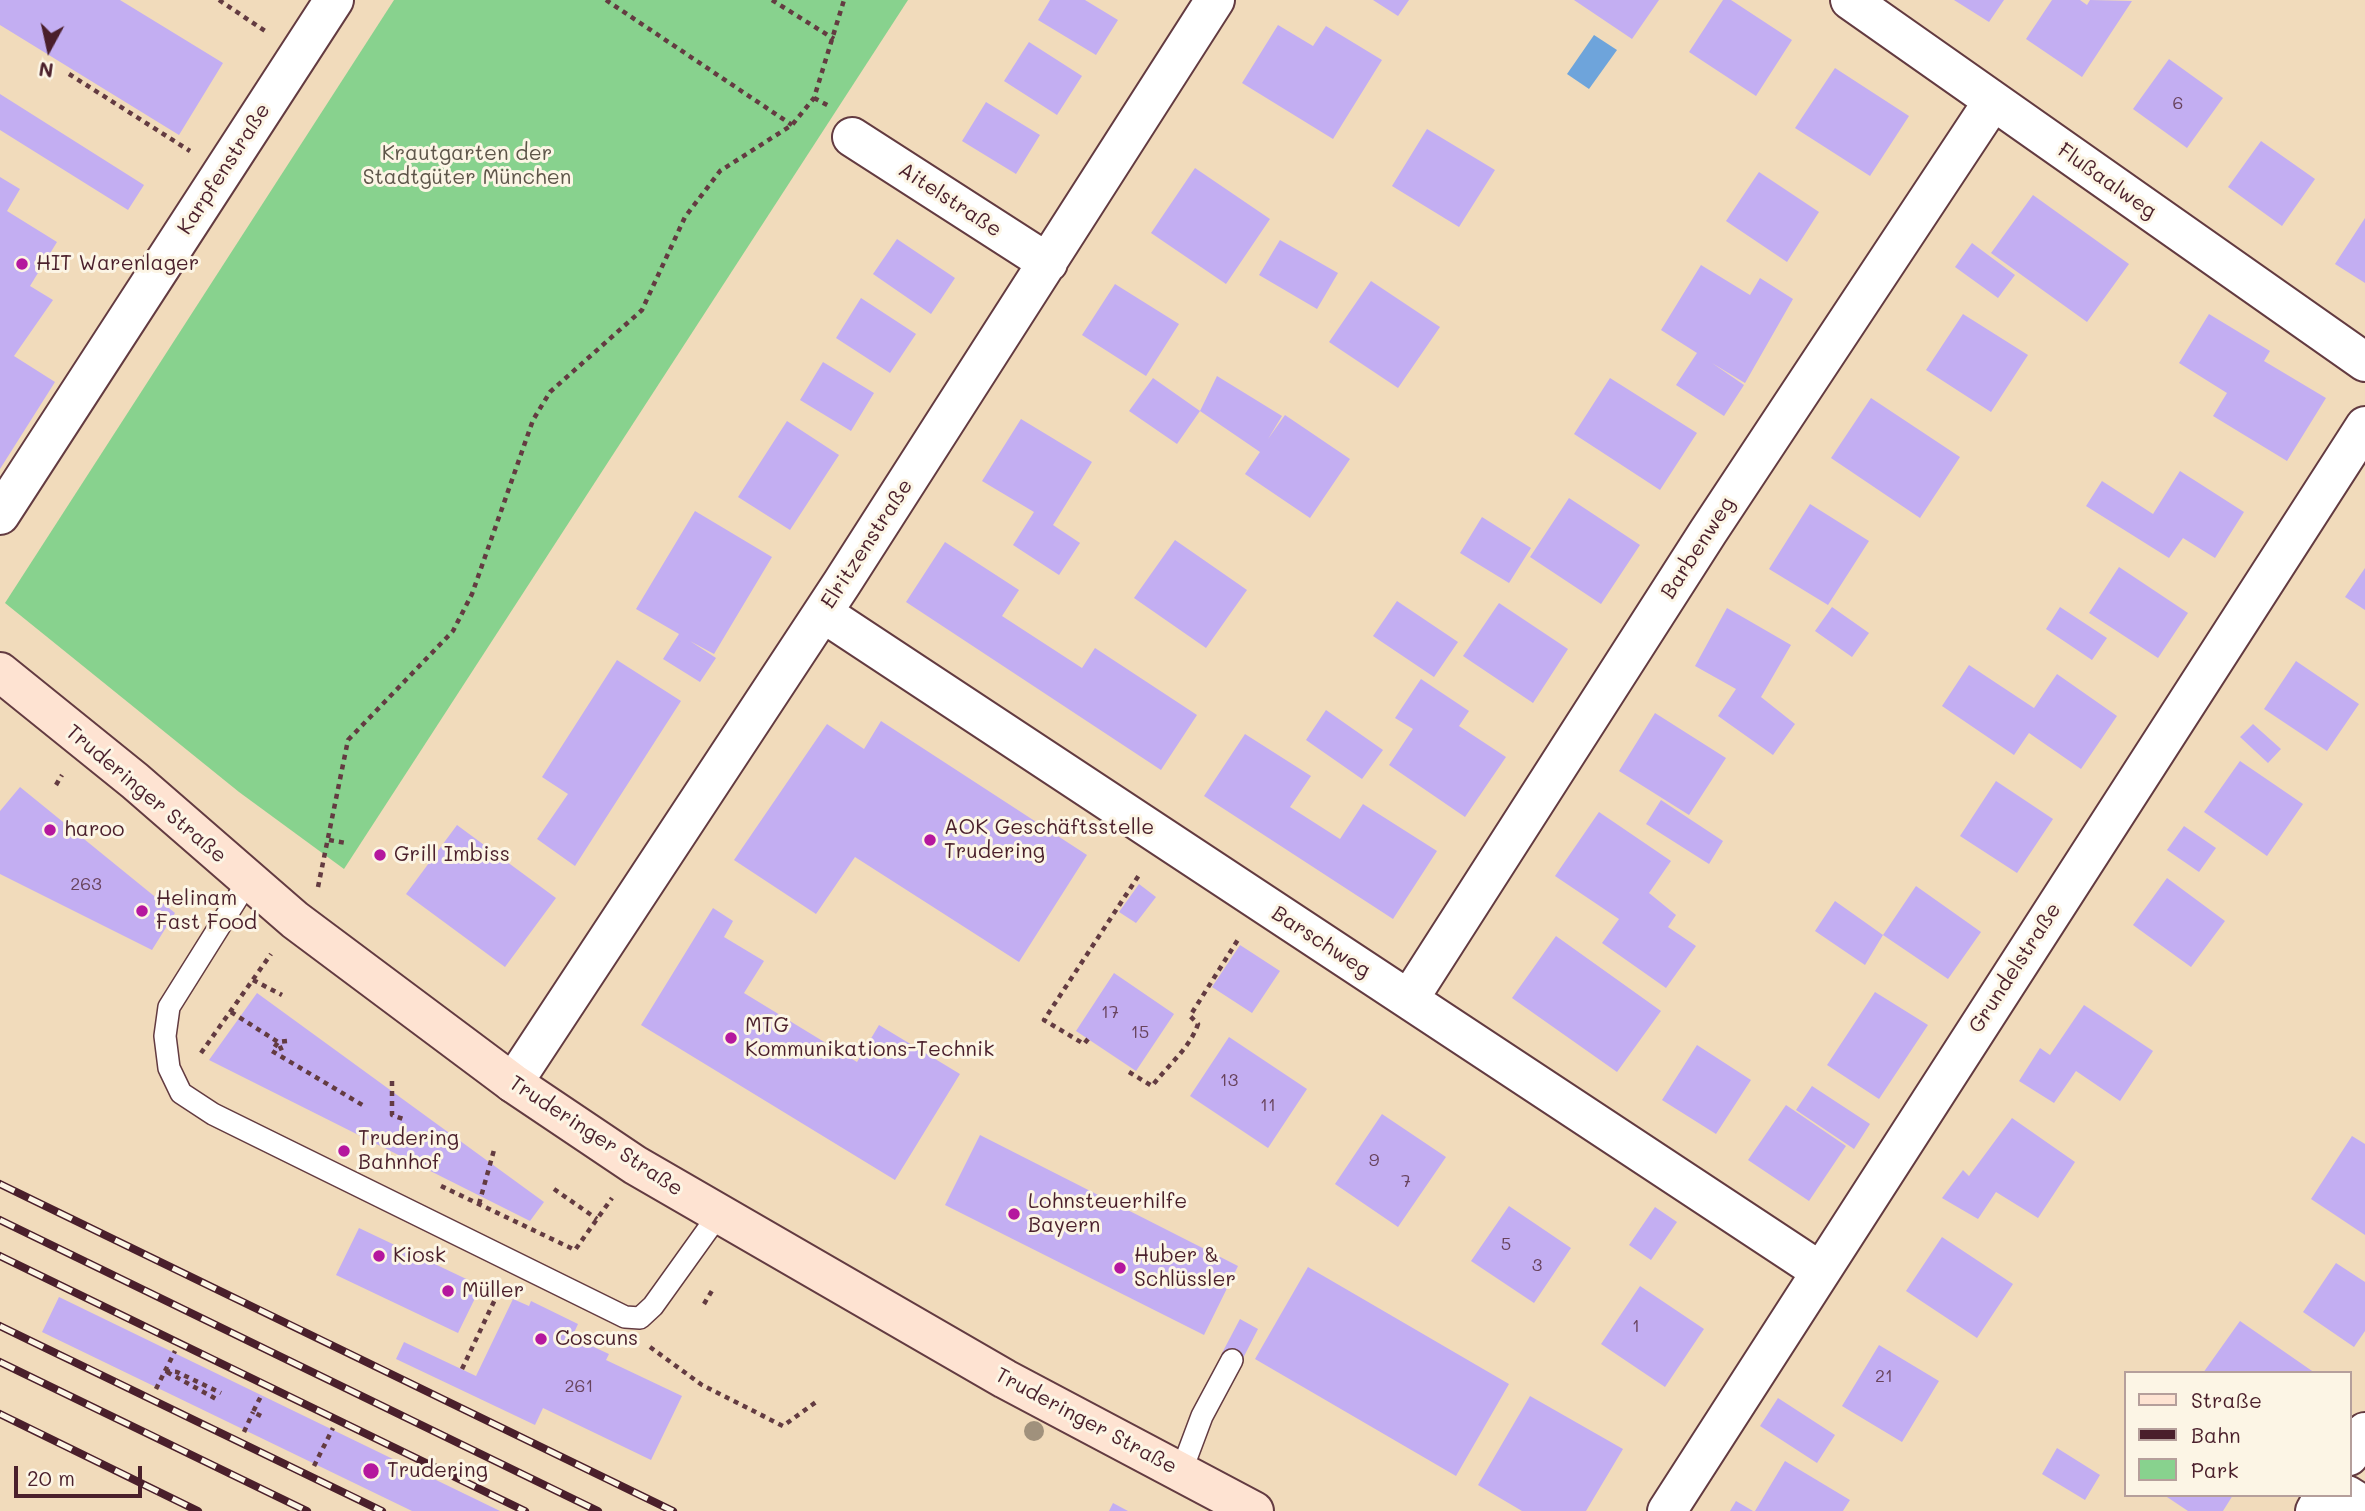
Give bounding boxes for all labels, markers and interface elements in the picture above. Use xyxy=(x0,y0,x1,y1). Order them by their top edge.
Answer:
north arrow xyxy=(14,14,84,84)
text: N xyxy=(37,57,55,84)
house number: 6 xyxy=(2173,92,2183,114)
street label: Karpfenstraße xyxy=(172,99,276,239)
street label: Flußaalweg xyxy=(2053,138,2161,224)
park label: Krautgarten der Stadtgüter München xyxy=(363,141,571,191)
street label: Aitelstraße xyxy=(894,157,1006,243)
place label: HIT Warenlager xyxy=(36,251,199,277)
marker: HIT Warenlager xyxy=(14,256,30,272)
street label: Elritzenstraße xyxy=(816,475,918,613)
street label: Barbenweg xyxy=(1656,492,1740,604)
street label: Truderinger Straße xyxy=(60,719,232,869)
place label: AOK Geschäftsstelle Trudering xyxy=(944,815,1154,865)
place label: haroo xyxy=(64,817,124,843)
marker: haroo xyxy=(42,822,58,838)
marker: AOK Geschäftsstelle Trudering xyxy=(922,832,938,848)
place label: Grill Imbiss xyxy=(394,842,510,868)
marker: Grill Imbiss xyxy=(372,847,388,863)
house number: 263 xyxy=(70,873,102,895)
place label: Helinam Fast Food xyxy=(156,886,257,936)
street label: Grundelstraße xyxy=(1964,898,2066,1038)
street label: Barschweg xyxy=(1267,901,1375,983)
marker: Helinam Fast Food xyxy=(134,903,150,919)
house number: 17 xyxy=(1101,1001,1119,1023)
place label: MTG Kommunikations-Technik xyxy=(745,1013,994,1063)
house number: 15 xyxy=(1131,1021,1149,1043)
marker: MTG Kommunikations-Technik xyxy=(723,1030,739,1046)
house number: 13 xyxy=(1220,1069,1238,1091)
street label: Truderinger Straße xyxy=(504,1070,688,1202)
house number: 11 xyxy=(1260,1094,1276,1116)
place label: Trudering Bahnhof xyxy=(358,1126,459,1176)
marker: Trudering Bahnhof xyxy=(336,1143,352,1159)
house number: 9 xyxy=(1369,1149,1379,1171)
house number: 7 xyxy=(1401,1170,1411,1192)
place label: Lohnsteuerhilfe Bayern xyxy=(1028,1189,1187,1239)
marker: Lohnsteuerhilfe Bayern xyxy=(1006,1206,1022,1222)
house number: 5 xyxy=(1501,1233,1511,1255)
place label: Kiosk xyxy=(393,1243,446,1269)
place label: Huber & Schlüssler xyxy=(1134,1243,1236,1293)
marker: Kiosk xyxy=(371,1248,387,1264)
house number: 3 xyxy=(1532,1254,1542,1276)
marker: Huber & Schlüssler xyxy=(1112,1260,1128,1276)
place label: Müller xyxy=(462,1278,524,1304)
marker: Müller xyxy=(440,1283,456,1299)
house number: 1 xyxy=(1632,1315,1640,1337)
place label: Coscuns xyxy=(555,1326,638,1352)
marker: Coscuns xyxy=(533,1331,549,1347)
street label: Truderinger Straße xyxy=(991,1362,1181,1480)
house number: 21 xyxy=(1875,1365,1893,1387)
legend xyxy=(2124,1371,2351,1497)
house number: 261 xyxy=(565,1375,593,1397)
text: Straße xyxy=(2191,1386,2262,1413)
text: Bahn xyxy=(2191,1421,2241,1448)
scale bar xyxy=(18,1452,145,1496)
text: Park xyxy=(2191,1456,2239,1483)
place label: Trudering xyxy=(387,1458,488,1484)
marker: Trudering xyxy=(361,1461,381,1481)
text: 20 m xyxy=(27,1464,75,1491)

